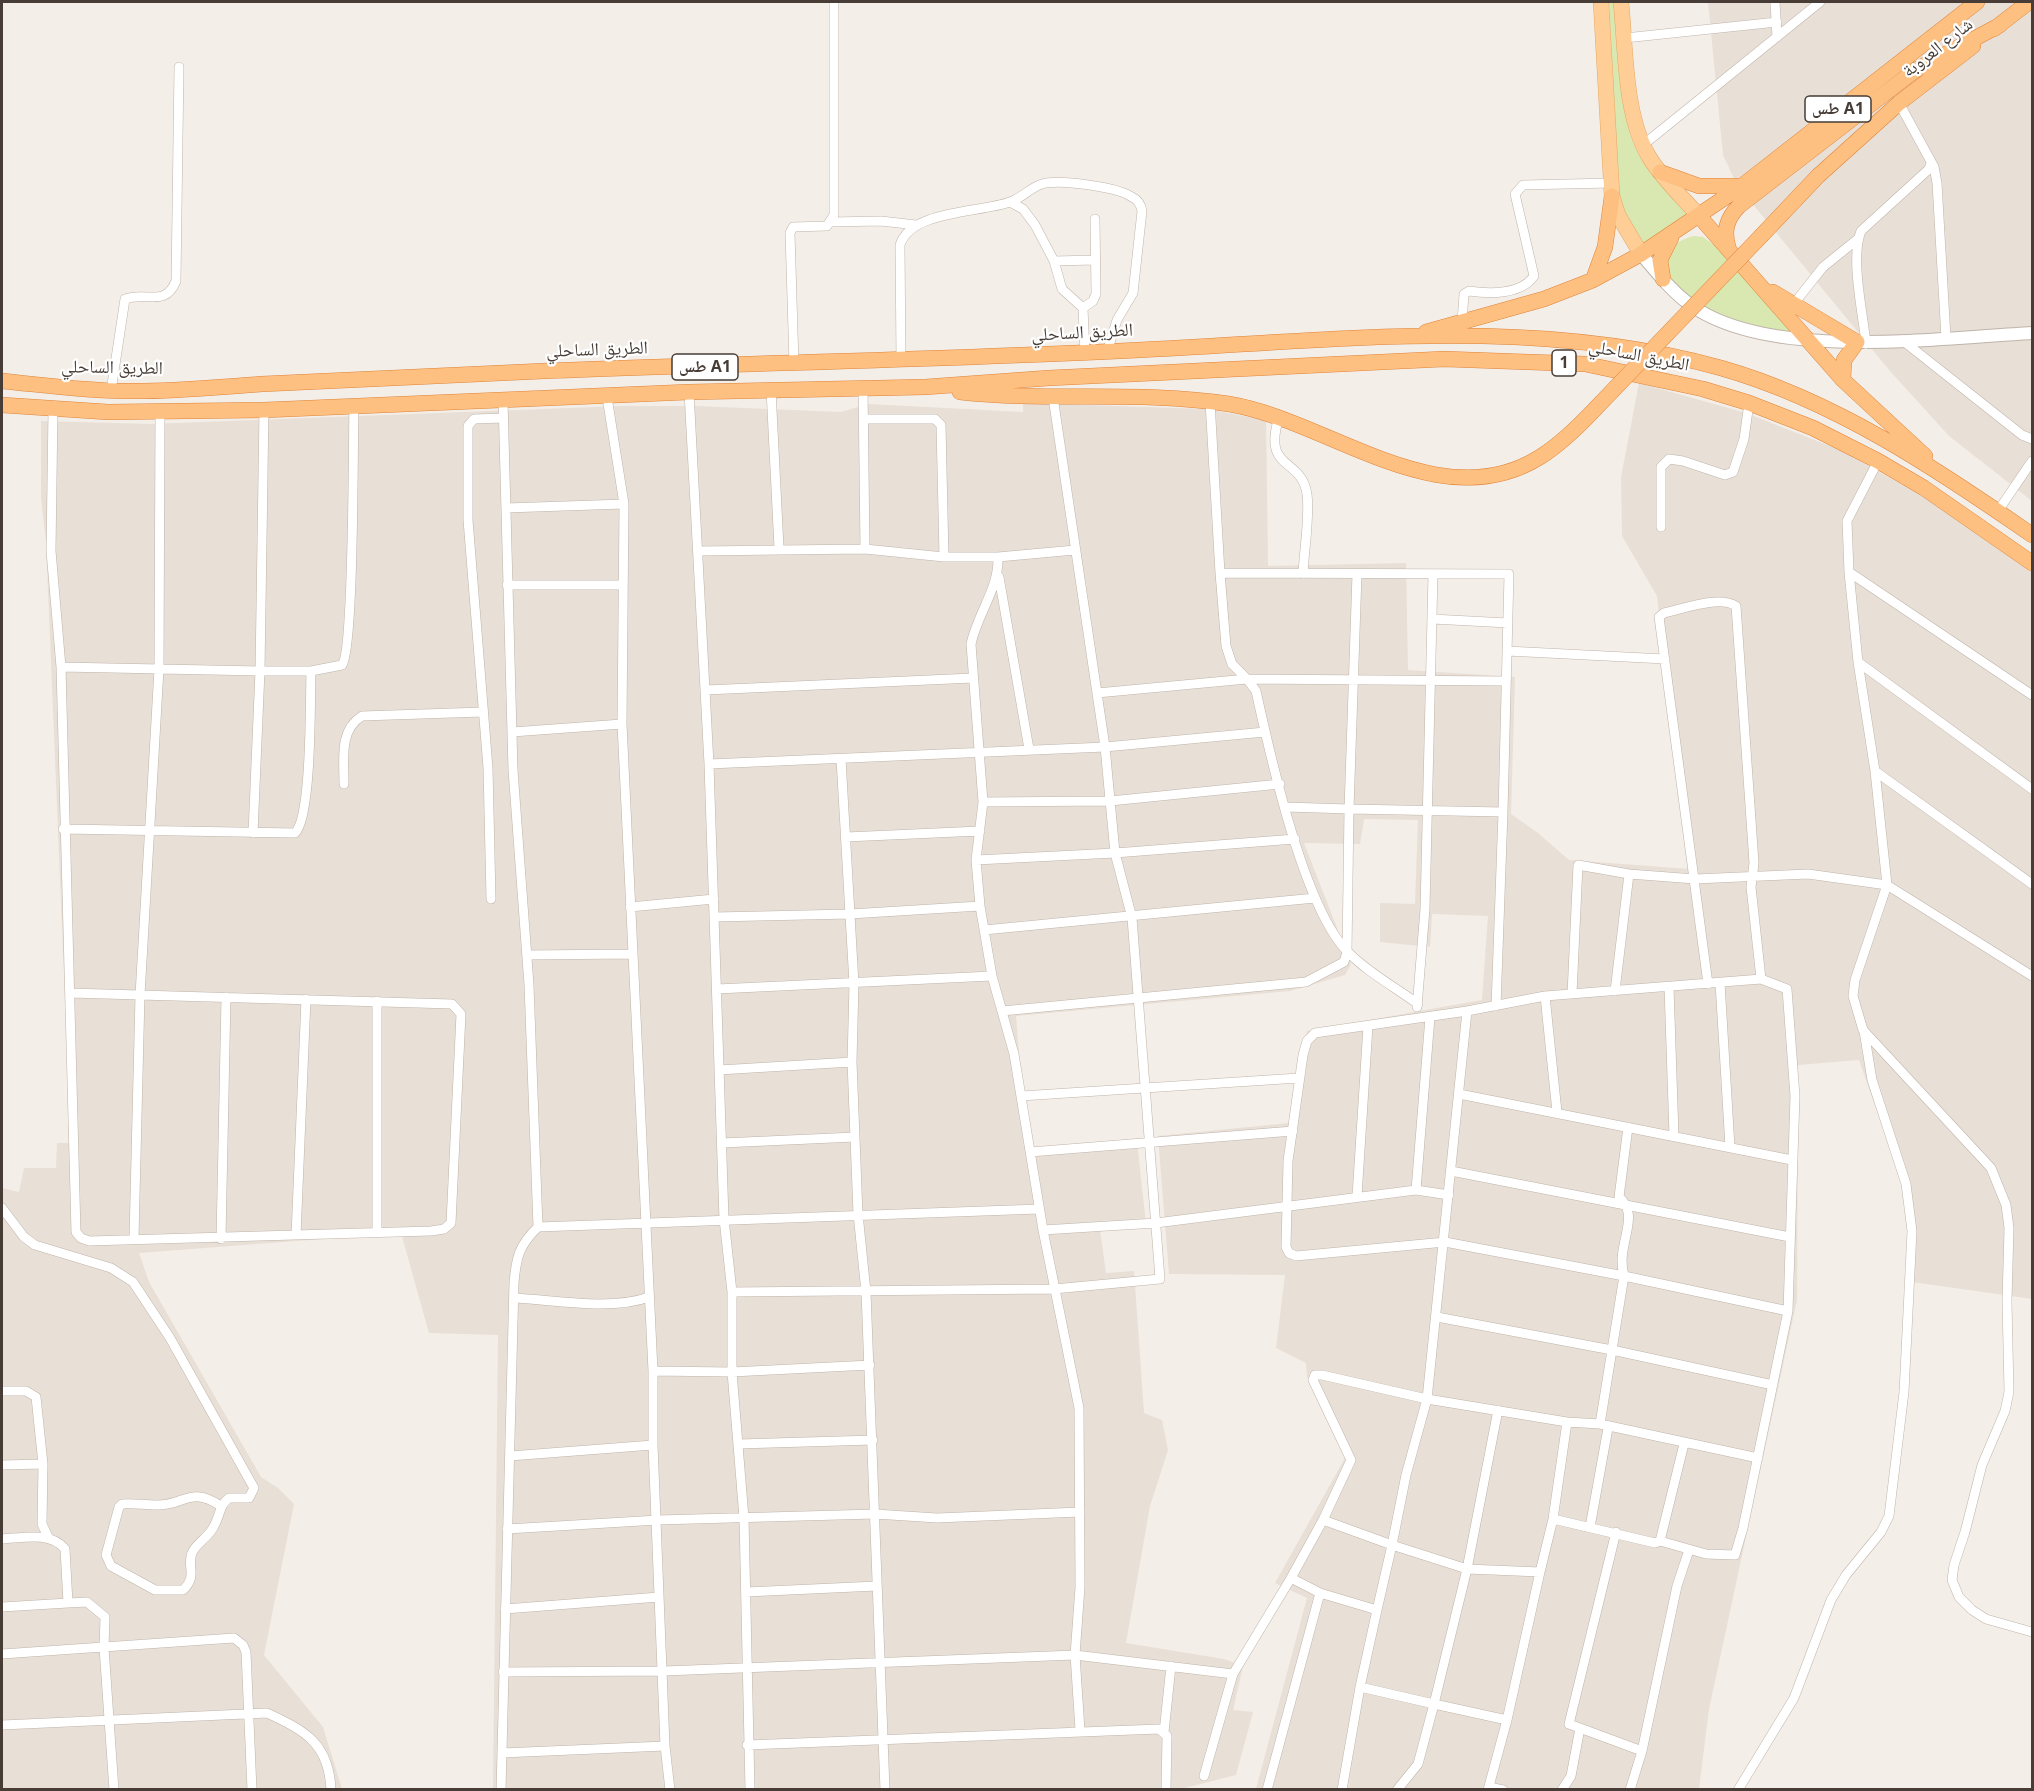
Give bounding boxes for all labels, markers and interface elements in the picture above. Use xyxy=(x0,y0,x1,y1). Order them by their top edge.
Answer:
street label: شارع العروبة xyxy=(1899,14,1977,82)
road number: طس A1 xyxy=(1805,96,1871,122)
street label: الطريق الساحلي xyxy=(1031,320,1133,346)
street label: الطريق الساحلي xyxy=(1587,336,1691,376)
street label: الطريق الساحلي xyxy=(546,337,648,363)
road number: 1 xyxy=(1552,350,1576,376)
road number: طس A1 xyxy=(672,354,738,380)
street label: الطريق الساحلي xyxy=(61,356,163,380)

